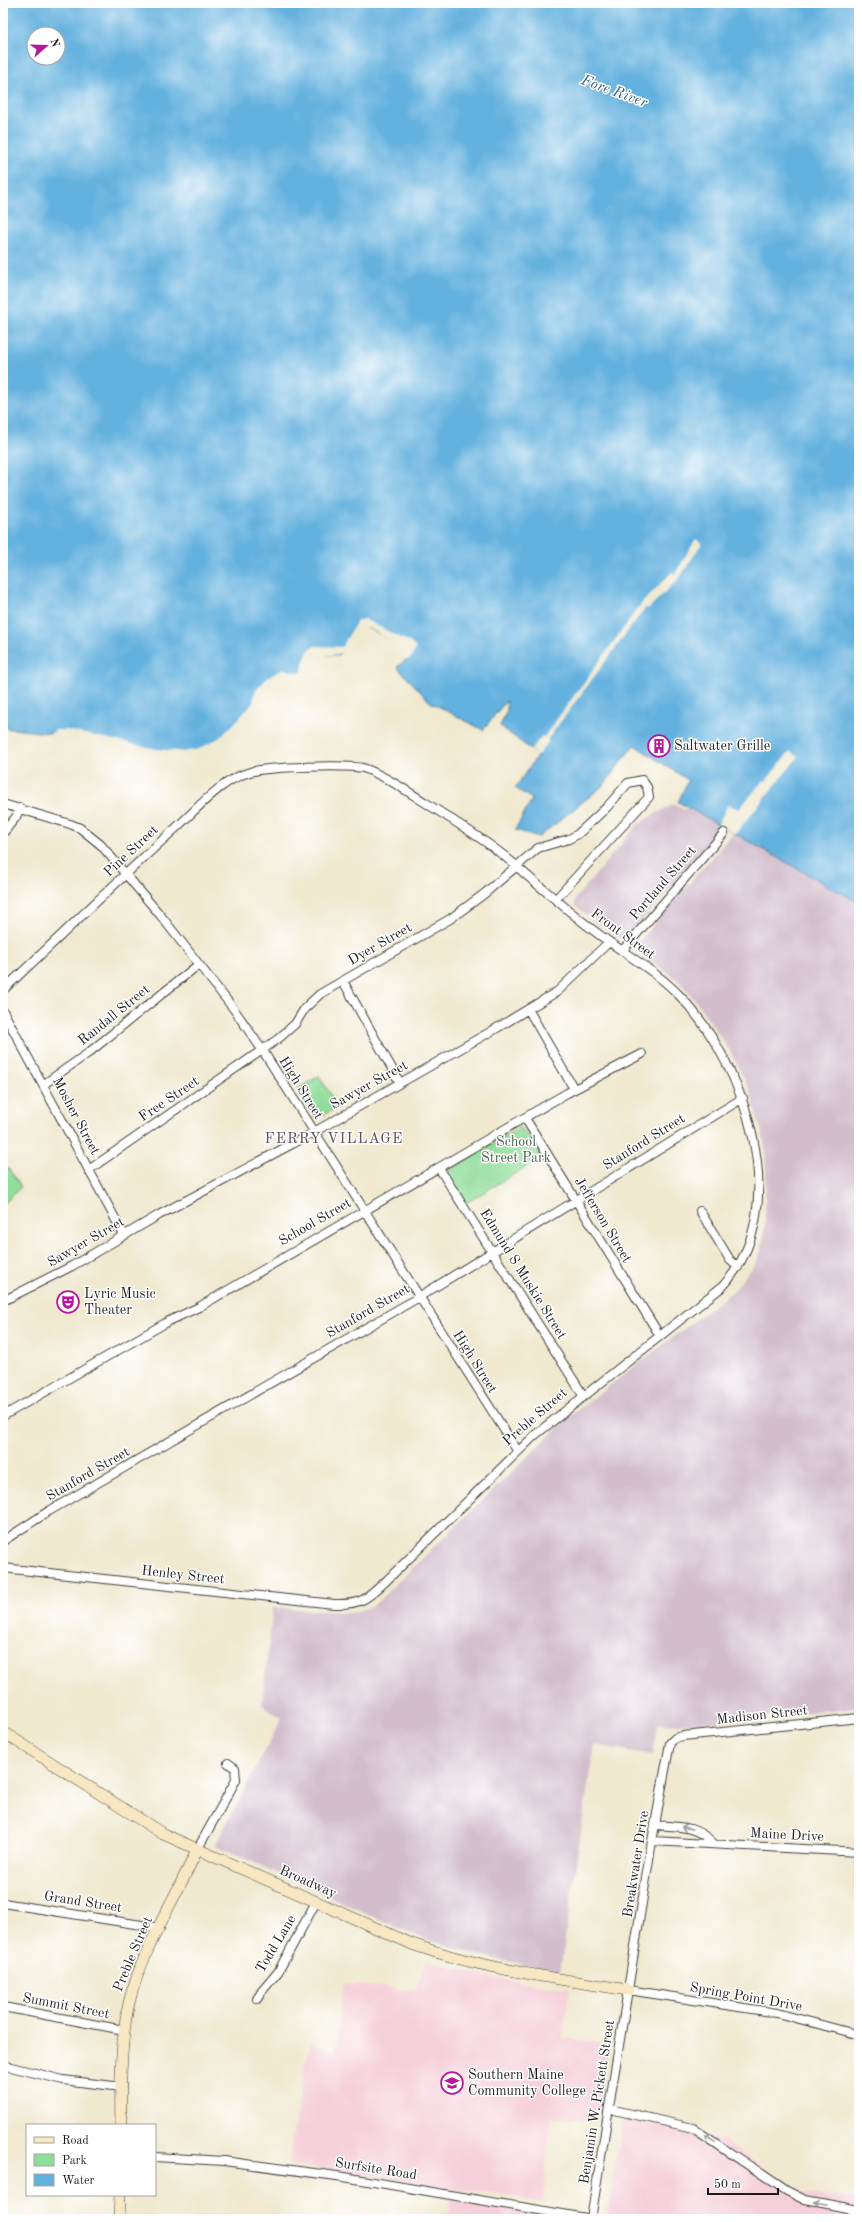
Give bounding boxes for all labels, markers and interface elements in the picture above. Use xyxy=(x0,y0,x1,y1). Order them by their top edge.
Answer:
north arrow xyxy=(26,26,66,66)
text: N xyxy=(47,37,61,49)
water label: Fore River xyxy=(578,73,650,111)
building icon: Saltwater Grille xyxy=(646,733,672,759)
place label: Saltwater Grille xyxy=(674,739,770,753)
street label: Pine Street xyxy=(101,823,161,879)
street label: Portland Street xyxy=(627,843,699,923)
street label: Front Street xyxy=(588,906,658,962)
street label: Dyer Street xyxy=(346,920,414,968)
street label: Randall Street xyxy=(76,982,152,1048)
street label: High Street xyxy=(276,1054,326,1122)
street label: Sawyer Street xyxy=(328,1058,410,1112)
street label: Free Street xyxy=(136,1074,202,1124)
street label: Mosher Street xyxy=(50,1075,102,1157)
street label: Stanford Street xyxy=(601,1111,688,1173)
district label: FERRY VILLAGE xyxy=(265,1132,403,1147)
park label: School Street Park xyxy=(481,1135,551,1165)
street label: Jefferson Street xyxy=(572,1175,634,1265)
street label: School Street xyxy=(276,1196,354,1248)
street label: Edmund S Muskie Street xyxy=(477,1206,569,1342)
street label: Sawyer Street xyxy=(45,1214,127,1270)
street label: Stanford Street xyxy=(324,1281,412,1340)
place label: Lyric Music Theater xyxy=(84,1287,156,1317)
theatre icon: Lyric Music Theater xyxy=(55,1289,81,1315)
street label: High Street xyxy=(450,1328,500,1396)
street label: Preble Street xyxy=(500,1385,570,1449)
street label: Stanford Street xyxy=(44,1444,132,1503)
street label: Henley Street xyxy=(141,1564,225,1586)
street label: Madison Street xyxy=(716,1703,808,1727)
street label: Breakwater Drive xyxy=(621,1810,651,1918)
one-way arrow xyxy=(681,1824,694,1832)
street label: Maine Drive xyxy=(750,1826,824,1844)
street label: Broadway xyxy=(277,1863,339,1901)
street label: Grand Street xyxy=(43,1889,123,1915)
street label: Todd Lane xyxy=(253,1913,299,1975)
street label: Preble Street xyxy=(111,1914,155,1994)
street label: Spring Point Drive xyxy=(689,1980,803,2014)
street label: Summit Street xyxy=(21,1991,111,2021)
street label: Benjamin W. Pickett Street xyxy=(577,2019,617,2185)
place label: Southern Maine Community College xyxy=(468,2068,586,2098)
school or university icon: Southern Maine Community College xyxy=(439,2070,465,2096)
legend xyxy=(26,2124,156,2196)
one-way arrow xyxy=(704,2134,715,2142)
text: Road xyxy=(62,2135,89,2147)
text: Park xyxy=(62,2155,87,2167)
street label: Surfsite Road xyxy=(334,2156,418,2182)
scale bar xyxy=(708,2170,778,2196)
text: Water xyxy=(62,2175,95,2187)
text: 50 m xyxy=(714,2178,741,2191)
one-way arrow xyxy=(814,2199,827,2207)

